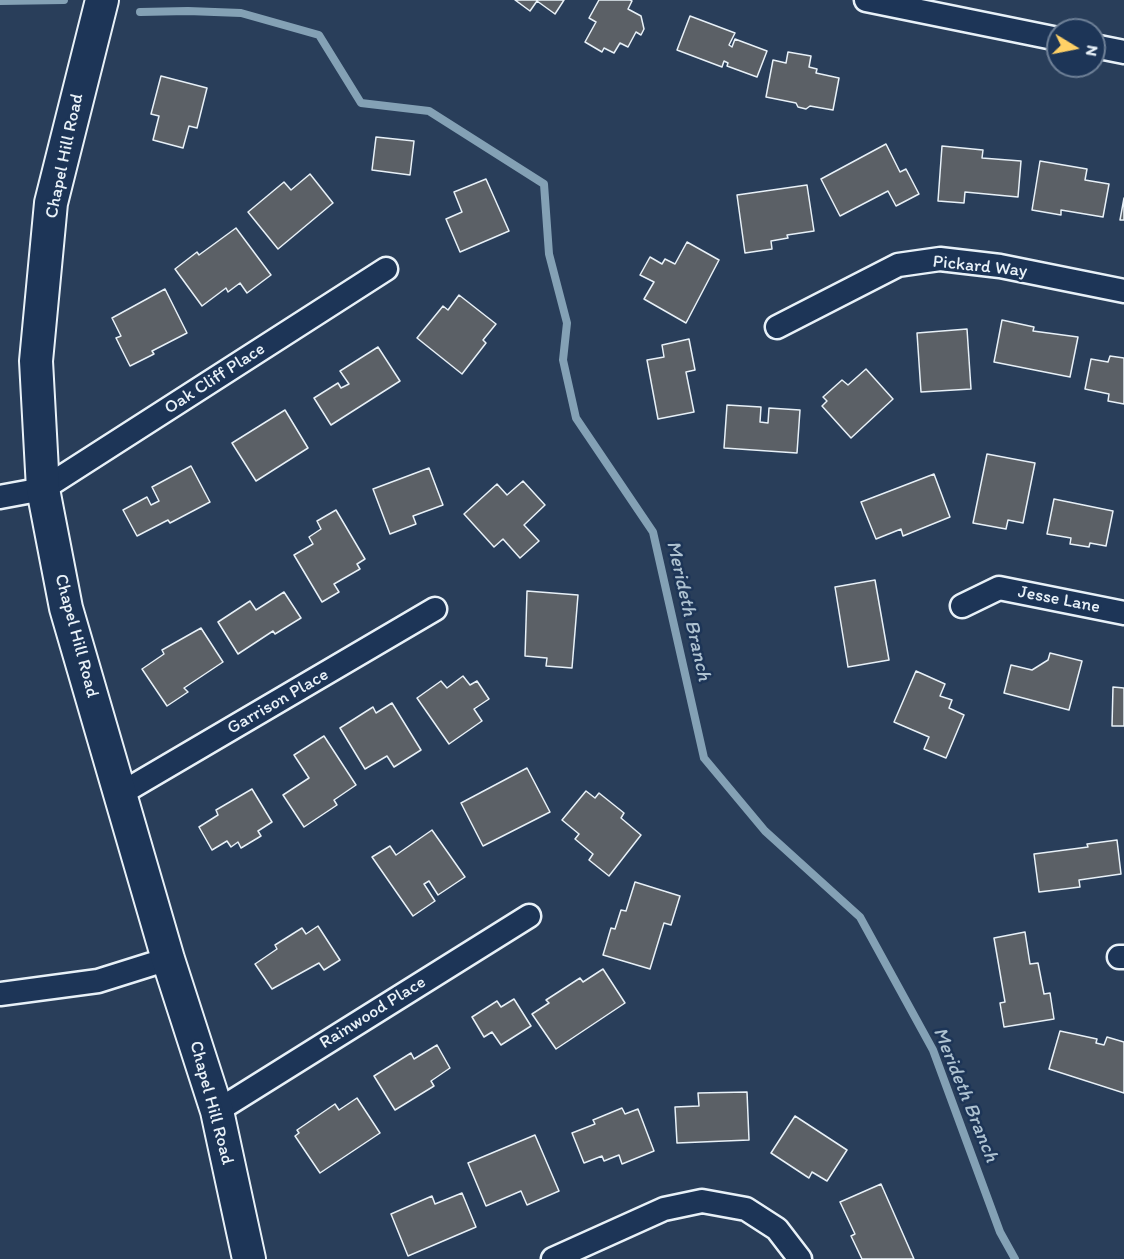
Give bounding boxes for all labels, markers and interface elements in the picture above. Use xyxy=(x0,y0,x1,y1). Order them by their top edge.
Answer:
north arrow xyxy=(1046,18,1106,78)
text: N xyxy=(1082,44,1103,58)
street label: Chapel Hill Road xyxy=(41,92,89,220)
street label: Pickard Way xyxy=(932,251,1028,283)
street label: Oak Cliff Place xyxy=(161,338,269,420)
water label: Merideth Branch xyxy=(660,538,716,684)
street label: Chapel Hill Road xyxy=(49,572,103,700)
street label: Jesse Lane xyxy=(1016,581,1102,619)
street label: Garrison Place xyxy=(224,664,332,740)
street label: Rainwood Place xyxy=(316,972,430,1054)
water label: Merideth Branch xyxy=(927,1024,1003,1166)
street label: Chapel Hill Road xyxy=(184,1039,238,1167)

